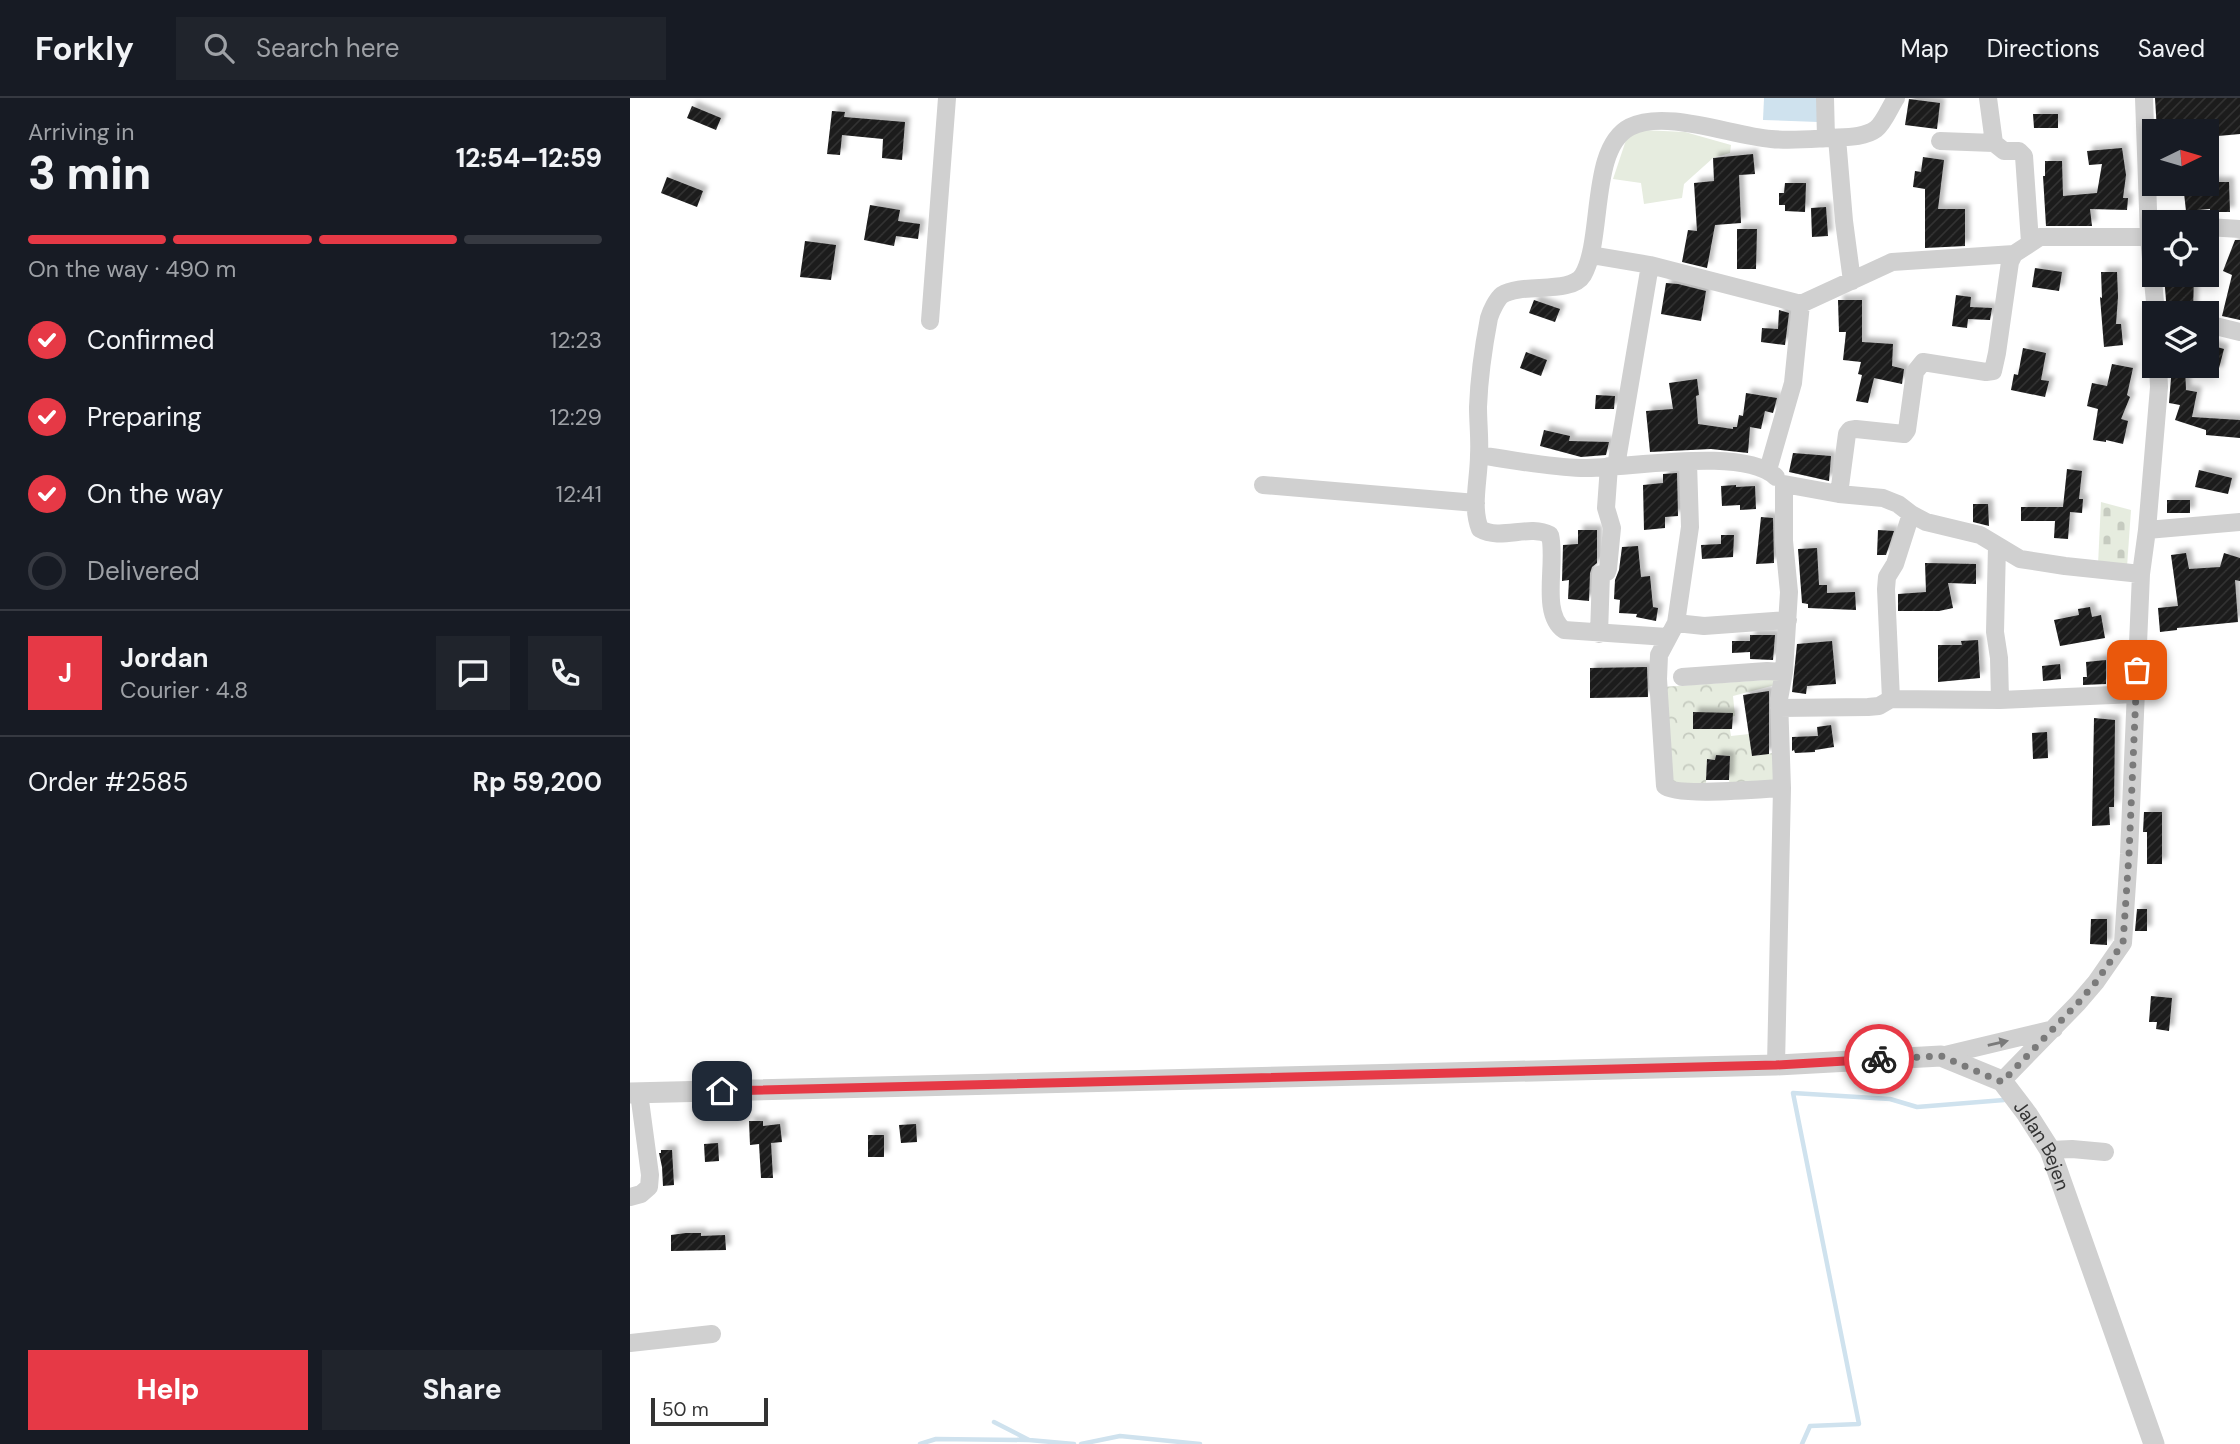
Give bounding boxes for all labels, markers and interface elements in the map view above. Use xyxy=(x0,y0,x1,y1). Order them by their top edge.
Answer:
search box xyxy=(176,17,666,80)
text: Forkly xyxy=(35,27,134,70)
icon: search xyxy=(200,29,238,67)
text: Search here xyxy=(256,31,399,65)
text: Map xyxy=(1901,33,1949,64)
text: Directions xyxy=(1987,33,2100,64)
text: Saved xyxy=(2138,33,2205,64)
text: Arriving in xyxy=(28,117,134,147)
north arrow xyxy=(2142,119,2219,196)
map controls xyxy=(2142,119,2219,378)
text: 12:54–12:59 xyxy=(456,141,602,175)
text: 3 min xyxy=(28,143,151,203)
button: locate xyxy=(2142,210,2219,287)
text: On the way · 490 m xyxy=(28,254,236,284)
button: layers xyxy=(2142,301,2219,378)
icon: check xyxy=(28,321,66,359)
text: Confirmed xyxy=(87,323,214,357)
text: 12:23 xyxy=(550,325,602,355)
icon: check xyxy=(28,398,66,436)
text: Preparing xyxy=(87,400,202,434)
text: 12:29 xyxy=(549,402,602,432)
icon: check xyxy=(28,475,66,513)
text: On the way xyxy=(87,477,223,511)
text: 12:41 xyxy=(556,479,602,509)
text: Delivered xyxy=(87,554,200,588)
button: chat xyxy=(436,636,510,710)
button: phone xyxy=(528,636,602,710)
pin xyxy=(2107,640,2167,700)
text: Jordan xyxy=(120,641,209,675)
icon: bag xyxy=(2118,651,2156,689)
text: J xyxy=(58,656,72,690)
text: Courier · 4.8 xyxy=(120,675,248,705)
text: Order #2585 xyxy=(28,765,188,799)
text: Rp 59,200 xyxy=(472,765,602,799)
courier xyxy=(1844,1024,1914,1094)
one-way arrow xyxy=(1987,1037,2009,1048)
icon: bike xyxy=(1860,1040,1898,1078)
pin xyxy=(692,1061,752,1121)
icon: home xyxy=(703,1072,741,1110)
street label: Jalan Bejen xyxy=(2008,1095,2075,1194)
button: Help xyxy=(28,1350,308,1430)
button: Share xyxy=(322,1350,602,1430)
scale bar xyxy=(651,1395,768,1427)
text: 50 m xyxy=(662,1397,709,1422)

